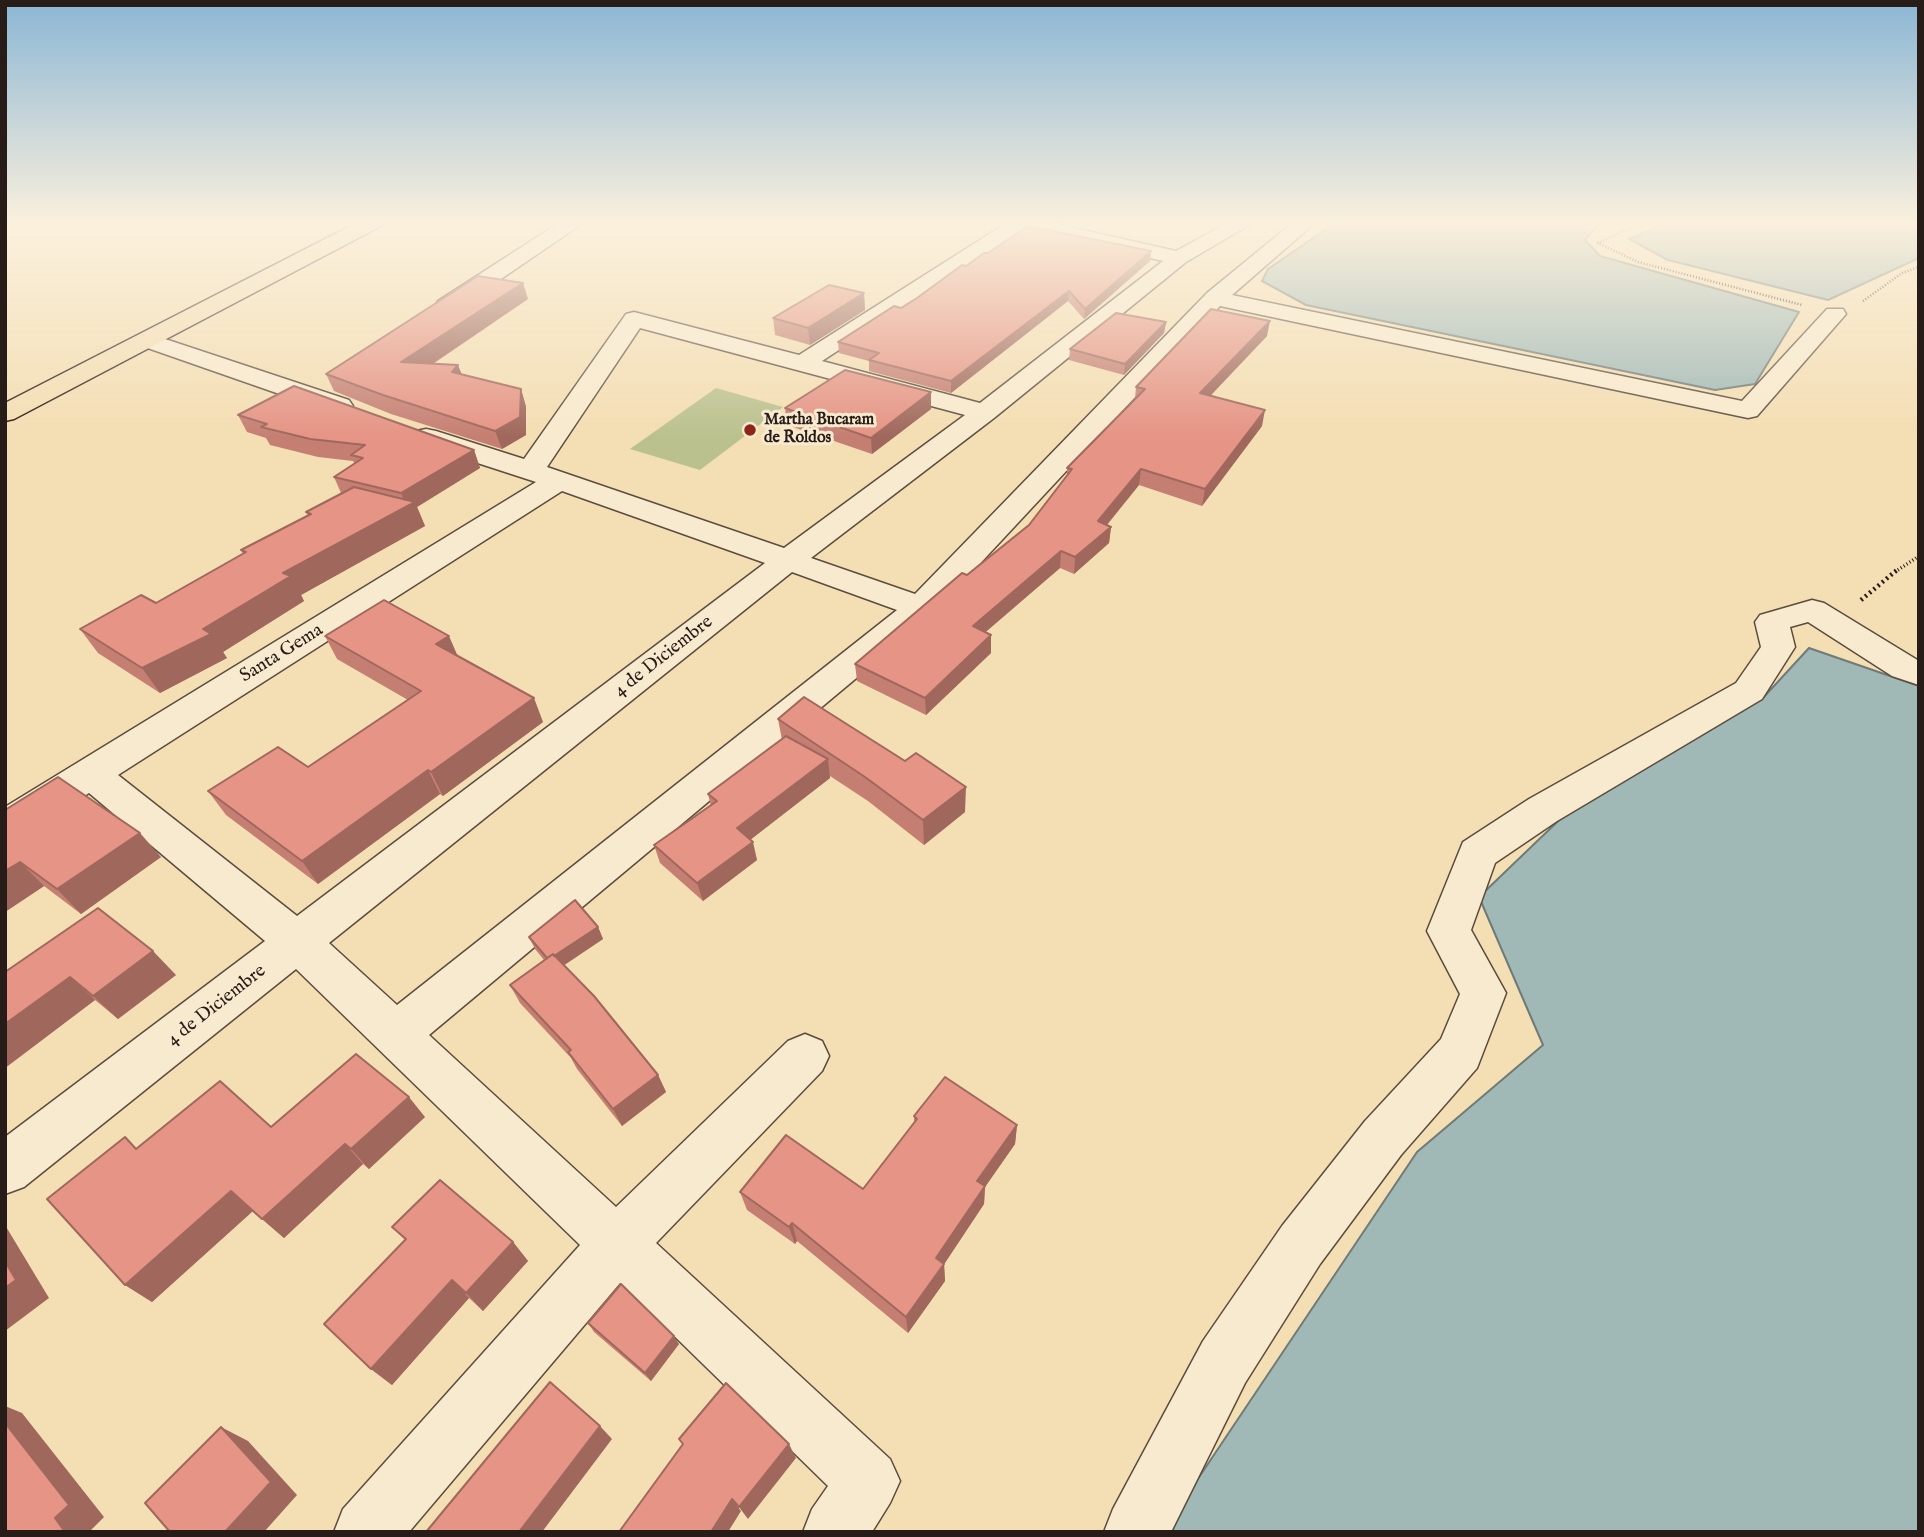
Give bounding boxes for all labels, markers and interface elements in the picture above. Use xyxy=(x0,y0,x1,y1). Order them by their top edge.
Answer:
place label: Martha Bucaram de Roldos xyxy=(764,411,874,449)
marker: Martha Bucaram de Roldos xyxy=(742,422,758,438)
street label: 4 de Diciembre xyxy=(610,611,718,703)
street label: Santa Gema xyxy=(236,620,328,688)
street label: 4 de Diciembre xyxy=(163,960,271,1052)

